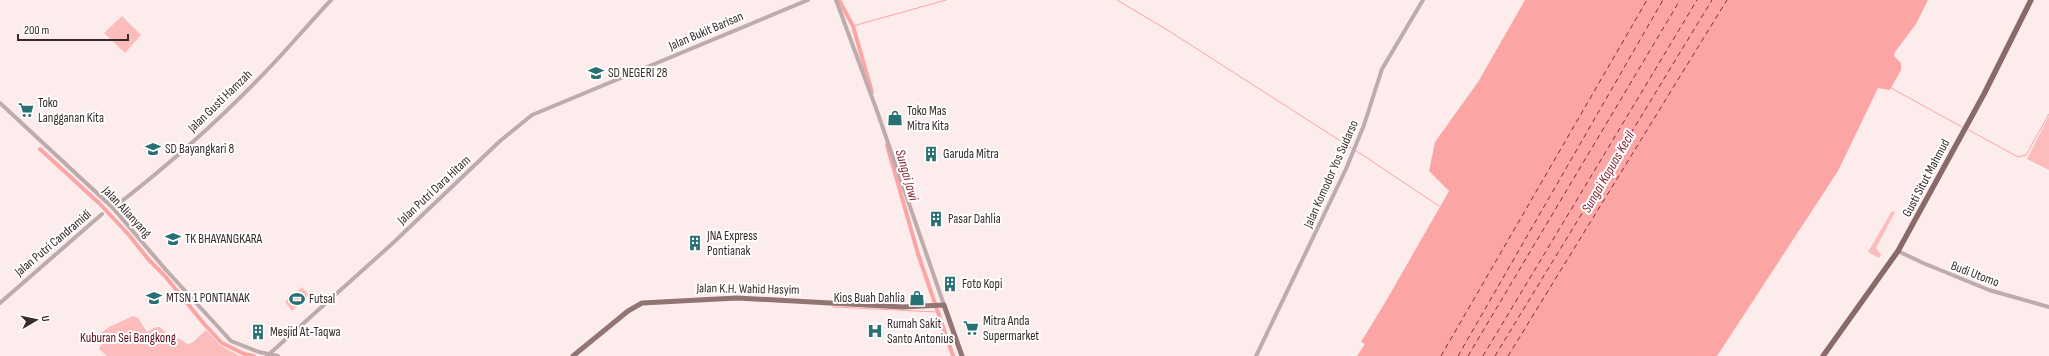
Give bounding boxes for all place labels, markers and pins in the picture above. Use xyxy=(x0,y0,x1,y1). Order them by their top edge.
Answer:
school or university icon: SD NEGERI 28 xyxy=(587,64,605,82)
place label: SD NEGERI 28 xyxy=(608,65,668,81)
place label: Toko Langganan Kita xyxy=(38,95,104,126)
supermarket icon: Toko Langganan Kita xyxy=(17,101,35,119)
place label: Toko Mas Mitra Kita xyxy=(907,103,949,134)
shop icon: Toko Mas Mitra Kita xyxy=(886,109,904,127)
school or university icon: SD Bayangkari 8 xyxy=(144,140,162,158)
place label: SD Bayangkari 8 xyxy=(165,141,235,157)
building icon: Garuda Mitra xyxy=(922,145,940,163)
place label: Garuda Mitra xyxy=(943,146,999,162)
building icon: Pasar Dahlia xyxy=(927,210,945,228)
place label: Pasar Dahlia xyxy=(948,211,1001,227)
place label: JNA Express Pontianak xyxy=(706,228,758,259)
school or university icon: TK BHAYANGKARA xyxy=(164,230,182,248)
place label: TK BHAYANGKARA xyxy=(185,231,263,247)
building icon: JNA Express Pontianak xyxy=(686,234,704,252)
building icon: Foto Kopi xyxy=(941,275,959,293)
place label: Foto Kopi xyxy=(962,276,1002,292)
school or university icon: MTSN 1 PONTIANAK xyxy=(145,289,163,307)
shop icon: Kios Buah Dahlia xyxy=(908,289,926,307)
place label: MTSN 1 PONTIANAK xyxy=(166,290,250,306)
sports icon: Futsal xyxy=(288,290,306,308)
place label: Kios Buah Dahlia xyxy=(834,290,905,306)
place label: Futsal xyxy=(309,291,335,307)
place label: Mitra Anda Supermarket xyxy=(983,313,1039,344)
place label: Rumah Sakit Santo Antonius xyxy=(887,316,954,347)
supermarket icon: Mitra Anda Supermarket xyxy=(962,319,980,337)
hospital icon: Rumah Sakit Santo Antonius xyxy=(866,322,884,340)
building icon: Mesjid At-Taqwa xyxy=(249,323,267,341)
place label: Mesjid At-Taqwa xyxy=(270,324,341,340)

